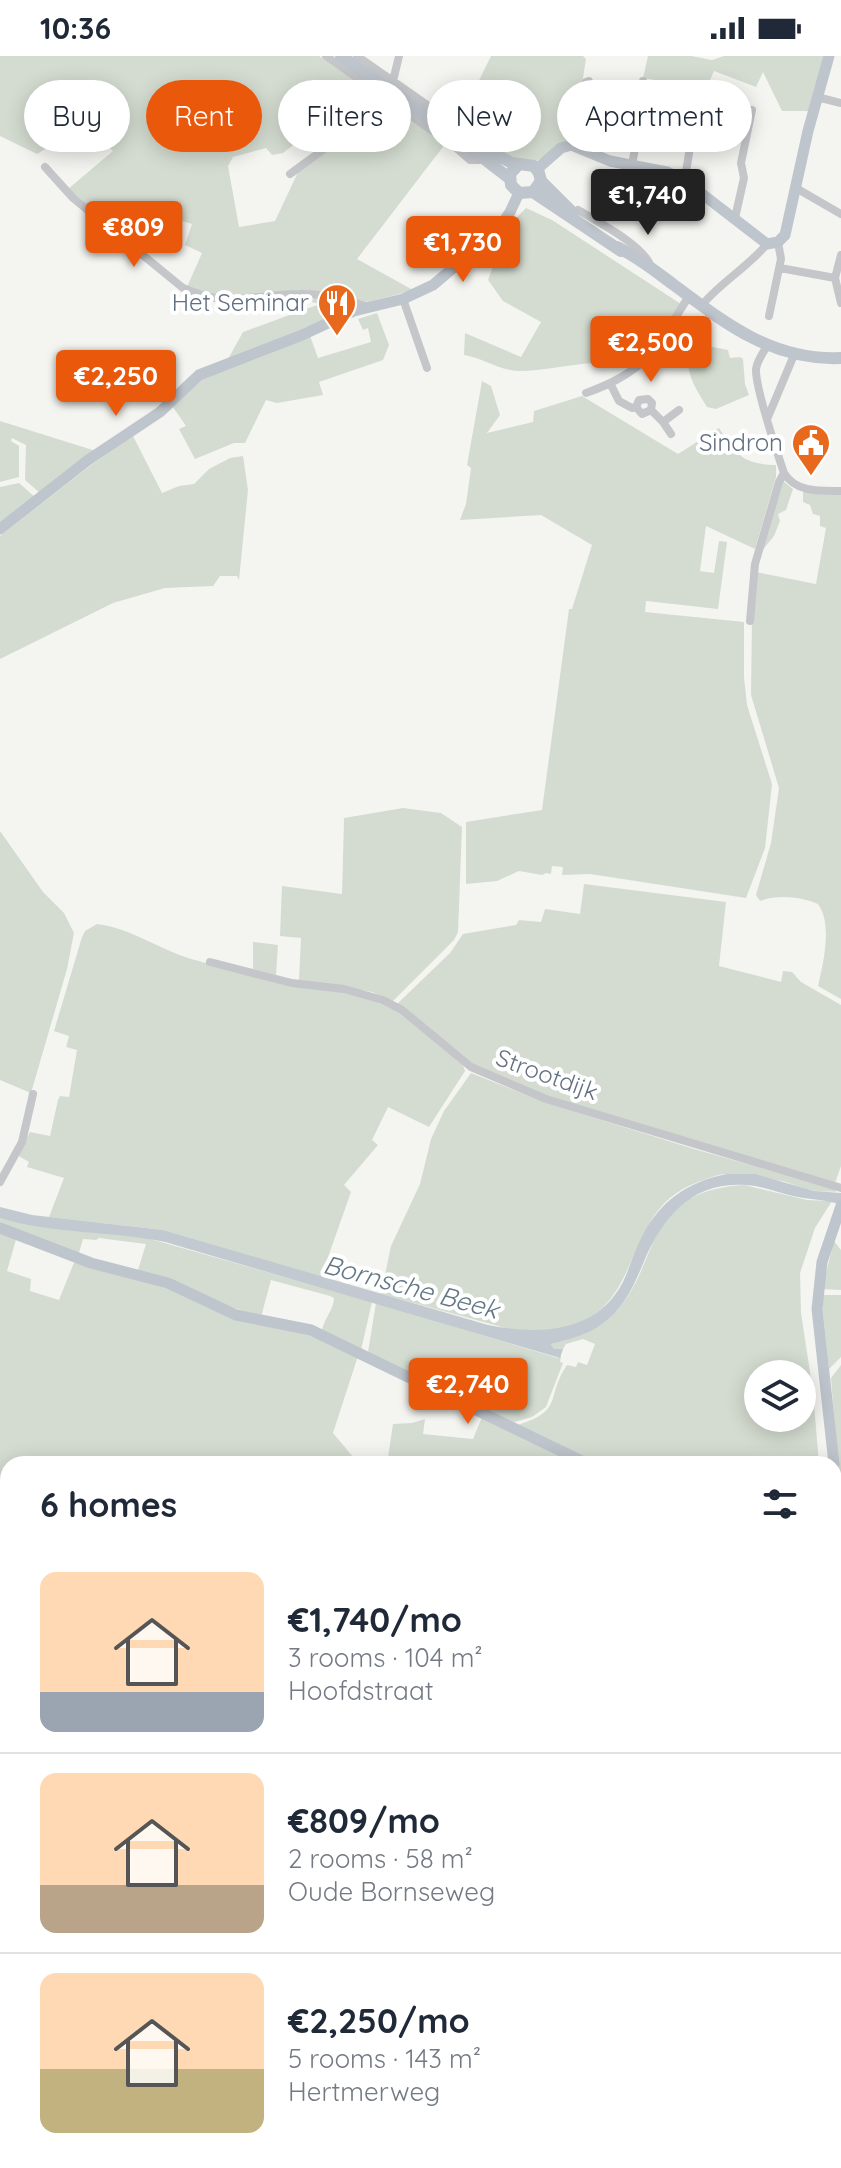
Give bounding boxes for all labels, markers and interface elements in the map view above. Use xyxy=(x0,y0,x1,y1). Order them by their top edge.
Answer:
text: 10:36 xyxy=(40,9,111,47)
chip: Buy xyxy=(24,80,130,152)
chip: Rent xyxy=(146,80,262,152)
chip: Filters xyxy=(278,80,411,152)
chip: New xyxy=(427,80,541,152)
chip: Apartment xyxy=(557,80,752,152)
pin: €1,740 xyxy=(583,169,713,237)
text: €1,740 xyxy=(609,178,687,211)
pin: €809 xyxy=(87,201,181,269)
text: €809 xyxy=(103,210,165,243)
pin: €1,730 xyxy=(398,216,528,284)
text: €1,730 xyxy=(424,225,502,258)
restaurant icon: Het Seminar xyxy=(316,282,358,337)
place label: Het Seminar xyxy=(172,287,309,317)
pin: €2,500 xyxy=(586,316,716,384)
text: €2,500 xyxy=(608,325,694,358)
pin: €2,250 xyxy=(51,350,181,418)
text: €2,250 xyxy=(74,359,158,392)
public building icon: Sindron xyxy=(790,422,832,477)
place label: Sindron xyxy=(699,427,783,457)
street label: Strootdijk xyxy=(492,1042,602,1106)
water label: Bornsche Beek xyxy=(320,1247,504,1326)
pin: €2,740 xyxy=(403,1358,533,1426)
map controls xyxy=(744,1360,816,1432)
button: layers xyxy=(744,1360,816,1432)
text: €2,740 xyxy=(427,1367,509,1400)
icon: filters xyxy=(758,1482,802,1526)
text: 6 homes xyxy=(40,1483,177,1526)
text: €1,740/mo xyxy=(288,1598,462,1641)
icon: home xyxy=(104,1604,200,1700)
text: 3 rooms · 104 m² xyxy=(288,1641,483,1674)
text: Hoofdstraat xyxy=(288,1674,434,1707)
text: €809/mo xyxy=(288,1799,440,1842)
icon: home xyxy=(104,1805,200,1901)
text: 2 rooms · 58 m² xyxy=(288,1842,473,1875)
text: Oude Bornseweg xyxy=(288,1875,495,1908)
text: €2,250/mo xyxy=(288,1999,470,2042)
icon: home xyxy=(104,2005,200,2101)
text: 5 rooms · 143 m² xyxy=(288,2042,481,2075)
text: Hertmerweg xyxy=(288,2075,440,2108)

